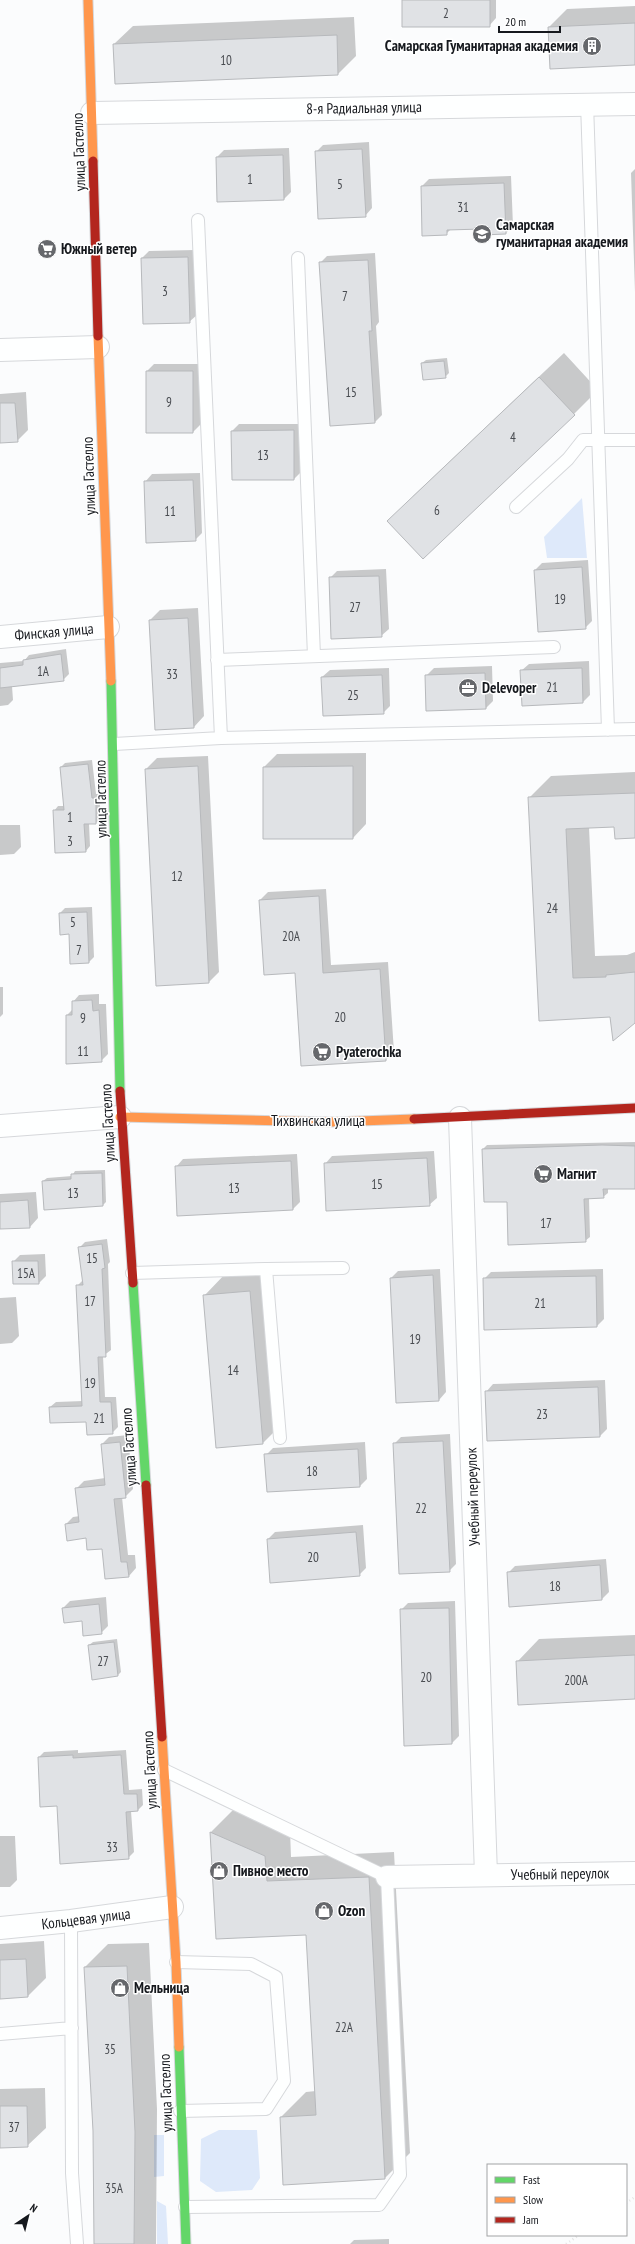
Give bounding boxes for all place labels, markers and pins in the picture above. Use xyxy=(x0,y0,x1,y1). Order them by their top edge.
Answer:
building icon: Самарская Гуманитарная академия xyxy=(581,35,603,57)
place label: Самарская Гуманитарная академия xyxy=(385,36,578,55)
place label: Самарская гуманитарная академия xyxy=(496,215,628,251)
school or university icon: Самарская гуманитарная академия xyxy=(471,223,493,245)
supermarket icon: Южный ветер xyxy=(36,238,58,260)
place label: Южный ветер xyxy=(61,239,137,258)
office icon: Delevoper xyxy=(457,677,479,699)
place label: Delevoper xyxy=(482,678,537,697)
supermarket icon: Pyaterochka xyxy=(311,1041,333,1063)
place label: Pyaterochka xyxy=(336,1042,402,1061)
supermarket icon: Магнит xyxy=(532,1163,554,1185)
place label: Магнит xyxy=(557,1164,597,1183)
shop icon: Пивное место xyxy=(208,1860,230,1882)
place label: Пивное место xyxy=(233,1861,309,1880)
shop icon: Ozon xyxy=(313,1900,335,1922)
place label: Ozon xyxy=(338,1901,365,1920)
shop icon: Мельница xyxy=(109,1977,131,1999)
place label: Мельница xyxy=(134,1978,190,1997)

